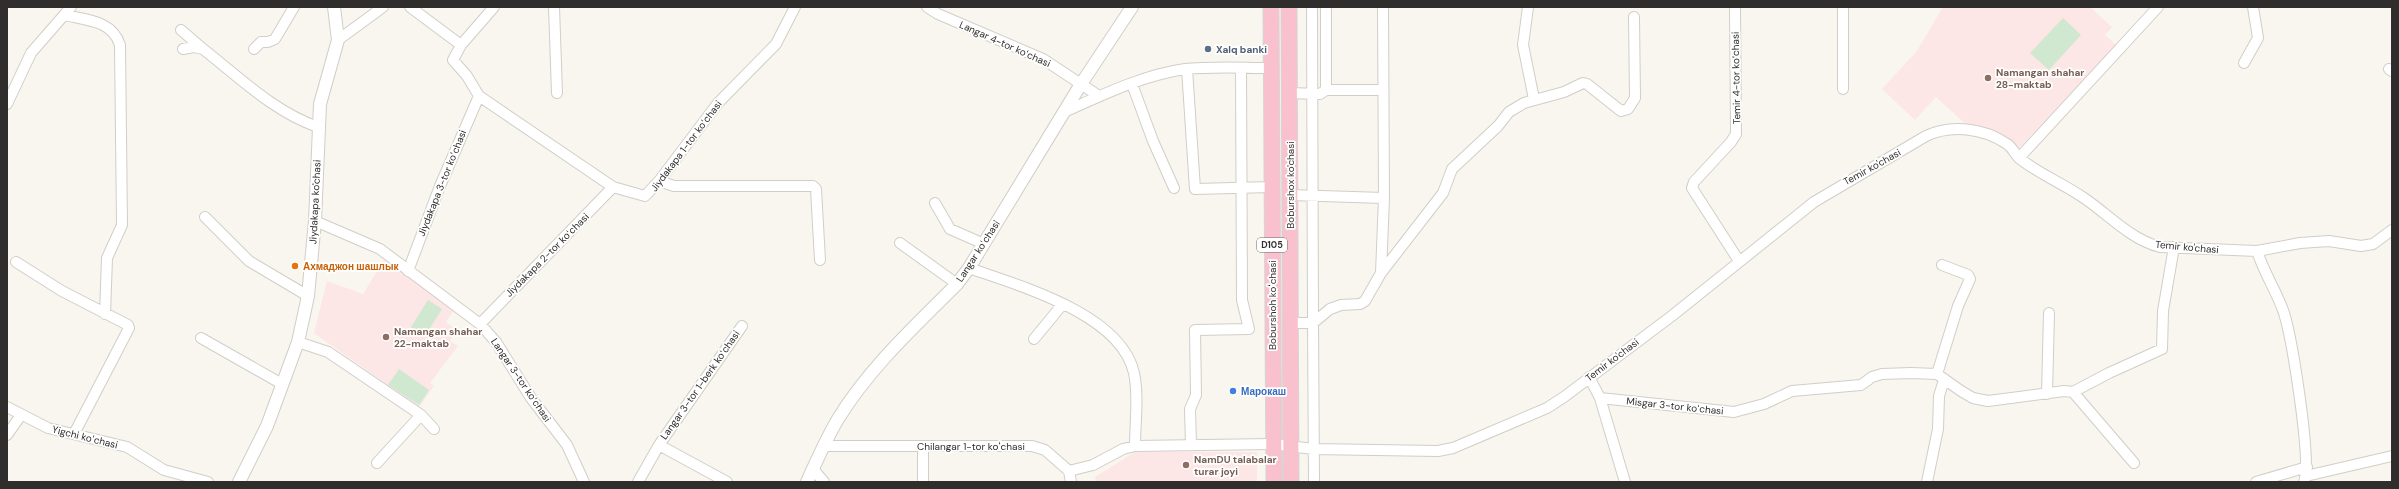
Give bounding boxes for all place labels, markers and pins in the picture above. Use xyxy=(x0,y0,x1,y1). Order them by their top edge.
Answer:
place label: Xalq banki xyxy=(1216,43,1267,56)
marker: Xalq banki xyxy=(1203,44,1213,54)
place label: Namangan shahar 28-maktab xyxy=(1996,66,2084,91)
marker: Namangan shahar 28-maktab xyxy=(1983,73,1993,83)
place label: Ахмаджон шашлык xyxy=(303,260,399,273)
marker: Ахмаджон шашлык xyxy=(290,261,300,271)
place label: Namangan shahar 22-maktab xyxy=(394,325,482,350)
marker: Namangan shahar 22-maktab xyxy=(381,332,391,342)
place label: Марокаш xyxy=(1241,385,1286,398)
marker: Марокаш xyxy=(1228,386,1238,396)
place label: NamDU talabalar turar joyi xyxy=(1194,453,1277,478)
marker: NamDU talabalar turar joyi xyxy=(1181,460,1191,470)

